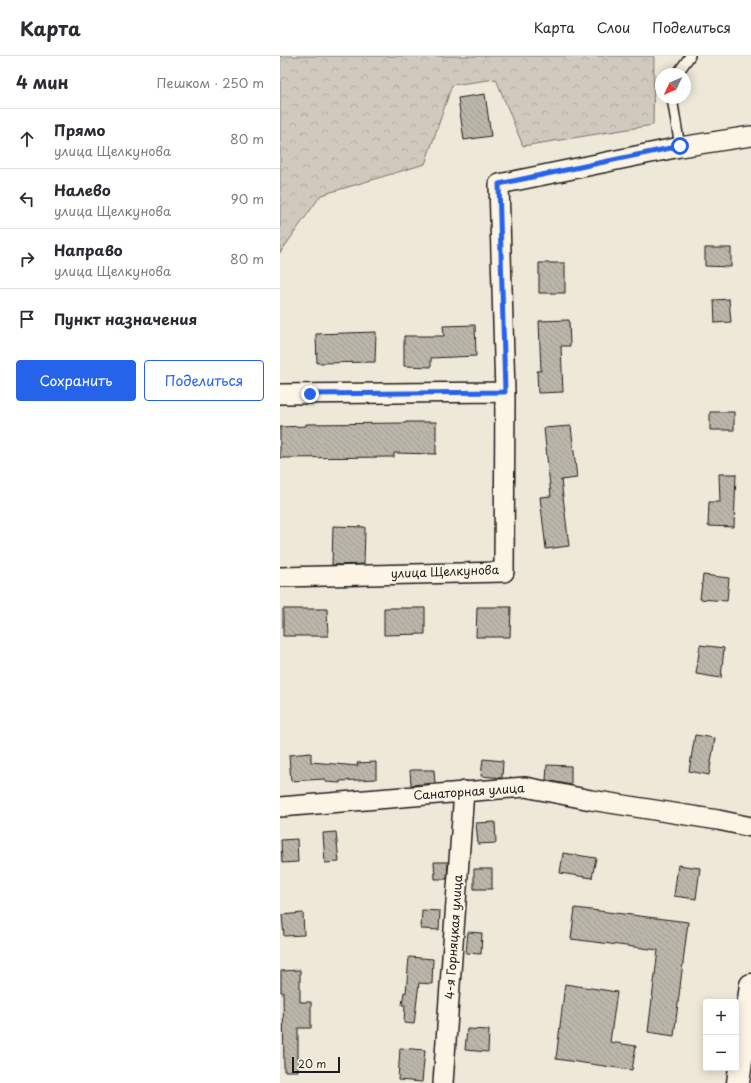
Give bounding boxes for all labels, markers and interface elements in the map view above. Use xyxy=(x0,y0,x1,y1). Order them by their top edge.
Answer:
text: Карта xyxy=(20,14,81,42)
text: Карта xyxy=(534,17,575,38)
text: Слои xyxy=(597,17,630,38)
text: Поделиться xyxy=(652,17,731,38)
north arrow xyxy=(655,68,691,104)
text: 4 мин xyxy=(16,69,69,95)
text: Пешком · 250 m xyxy=(157,73,264,92)
text: Прямо xyxy=(54,118,105,141)
icon: ahead xyxy=(16,128,38,150)
text: 80 m xyxy=(230,129,264,148)
route start xyxy=(671,137,689,155)
text: улица Щелкунова xyxy=(54,141,171,160)
text: Налево xyxy=(54,178,111,201)
icon: left xyxy=(16,188,38,210)
text: 90 m xyxy=(231,189,264,208)
text: улица Щелкунова xyxy=(54,201,171,220)
text: Направо xyxy=(54,238,123,261)
icon: right xyxy=(16,248,38,270)
text: 80 m xyxy=(230,249,264,268)
text: улица Щелкунова xyxy=(54,261,171,280)
text: Пункт назначения xyxy=(54,307,197,330)
icon: arrive xyxy=(16,308,38,330)
button: Сохранить xyxy=(16,360,136,401)
button: Поделиться xyxy=(144,360,264,401)
route end xyxy=(301,385,319,403)
street label: улица Щелкунова xyxy=(391,560,500,582)
street label: Санаторная улица xyxy=(413,778,525,804)
street label: 4-я Горняцкая улица xyxy=(440,874,466,1000)
map controls xyxy=(703,999,739,1071)
button: + xyxy=(703,999,739,1035)
button: − xyxy=(703,1035,739,1071)
scale bar xyxy=(292,1055,340,1074)
text: 20 m xyxy=(298,1055,326,1072)

